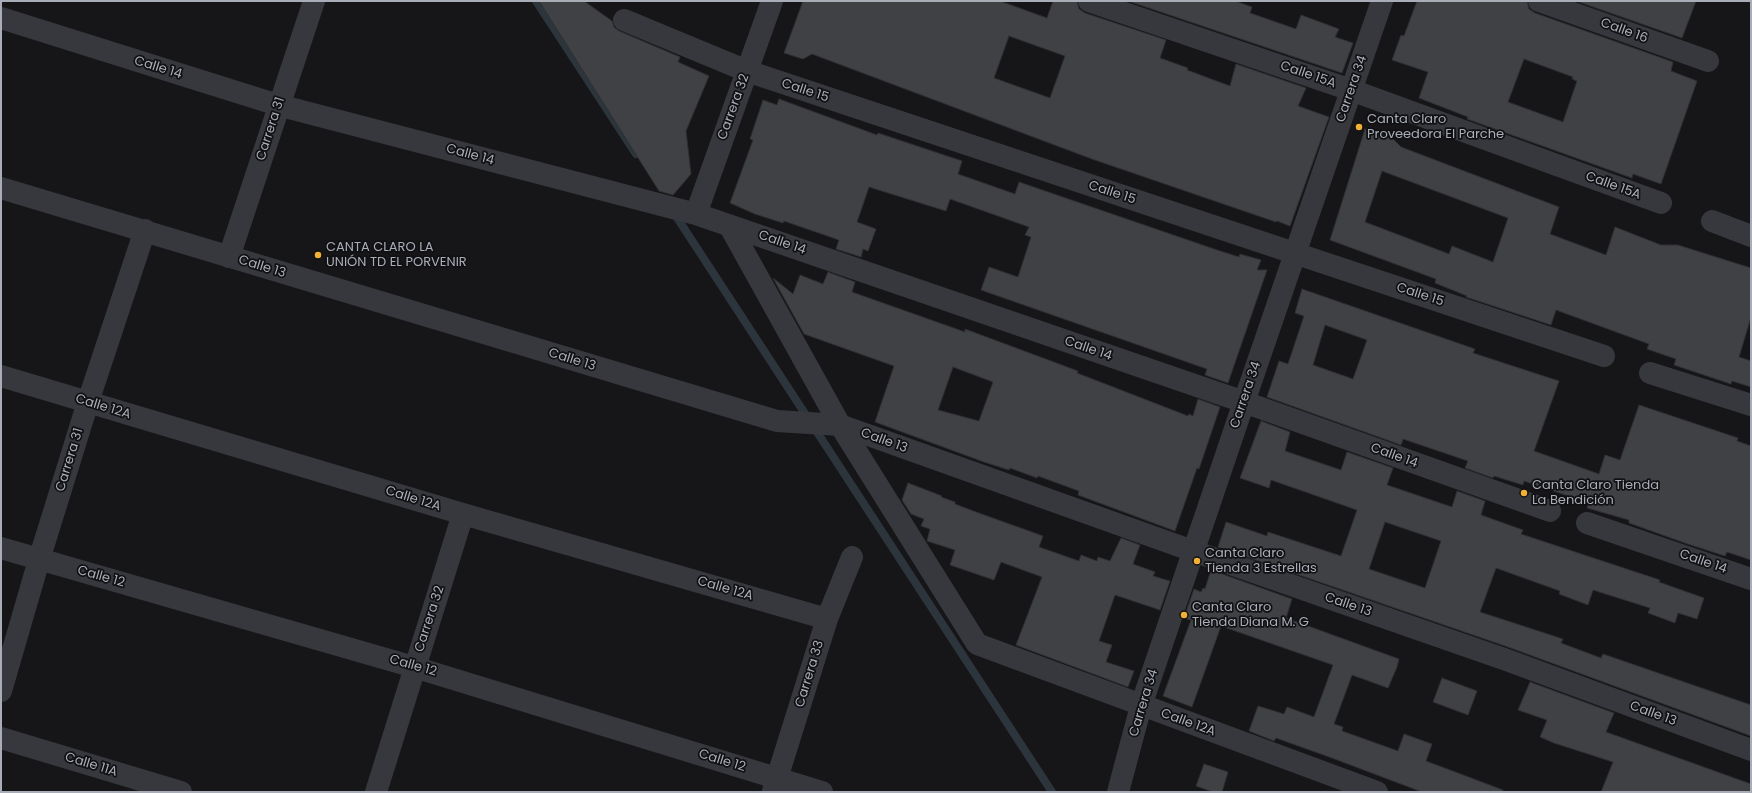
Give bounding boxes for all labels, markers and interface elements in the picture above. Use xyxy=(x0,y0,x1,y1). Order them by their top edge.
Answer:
street label: Calle 16 xyxy=(1598,15,1650,47)
street label: Calle 14 xyxy=(132,53,184,83)
street label: Carrera 34 xyxy=(1333,54,1371,124)
street label: Calle 15A xyxy=(1278,58,1338,92)
street label: Carrera 32 xyxy=(715,72,753,142)
street label: Calle 15 xyxy=(779,76,831,106)
street label: Carrera 31 xyxy=(253,95,289,163)
place label: Canta Claro Proveedora El Parche xyxy=(1367,112,1504,143)
marker: Canta Claro Proveedora El Parche xyxy=(1354,122,1364,132)
street label: Calle 14 xyxy=(444,141,496,169)
street label: Calle 15A xyxy=(1583,169,1643,203)
street label: Calle 15 xyxy=(1086,178,1138,208)
street label: Calle 14 xyxy=(756,228,808,258)
place label: CANTA CLARO LA UNIÓN TD EL PORVENIR xyxy=(326,240,467,271)
marker: CANTA CLARO LA UNIÓN TD EL PORVENIR xyxy=(313,250,323,260)
street label: Calle 13 xyxy=(236,252,288,282)
street label: Calle 15 xyxy=(1394,280,1446,310)
street label: Calle 14 xyxy=(1062,334,1114,364)
street label: Calle 13 xyxy=(546,345,598,375)
street label: Carrera 34 xyxy=(1227,360,1265,430)
street label: Calle 12A xyxy=(73,391,133,423)
street label: Calle 13 xyxy=(859,425,909,457)
street label: Carrera 31 xyxy=(53,426,87,494)
street label: Calle 14 xyxy=(1368,440,1420,472)
place label: Canta Claro Tienda La Bendición xyxy=(1532,478,1659,509)
street label: Calle 12A xyxy=(383,483,443,515)
marker: Canta Claro Tienda La Bendición xyxy=(1519,488,1529,498)
place label: Canta Claro Tienda 3 Estrellas xyxy=(1205,546,1317,577)
street label: Calle 14 xyxy=(1677,547,1729,577)
marker: Canta Claro Tienda 3 Estrellas xyxy=(1192,556,1202,566)
street label: Calle 12 xyxy=(76,563,126,591)
street label: Calle 12A xyxy=(695,574,755,604)
street label: Carrera 32 xyxy=(412,584,448,654)
street label: Calle 13 xyxy=(1322,590,1374,620)
place label: Canta Claro Tienda Diana M. G xyxy=(1192,600,1309,631)
marker: Canta Claro Tienda Diana M. G xyxy=(1179,610,1189,620)
street label: Carrera 33 xyxy=(792,639,828,709)
street label: Calle 12 xyxy=(388,652,438,680)
street label: Carrera 34 xyxy=(1126,667,1162,739)
street label: Calle 13 xyxy=(1628,698,1678,730)
street label: Calle 12A xyxy=(1158,706,1218,740)
street label: Calle 12 xyxy=(697,746,747,776)
street label: Calle 11A xyxy=(63,750,119,780)

